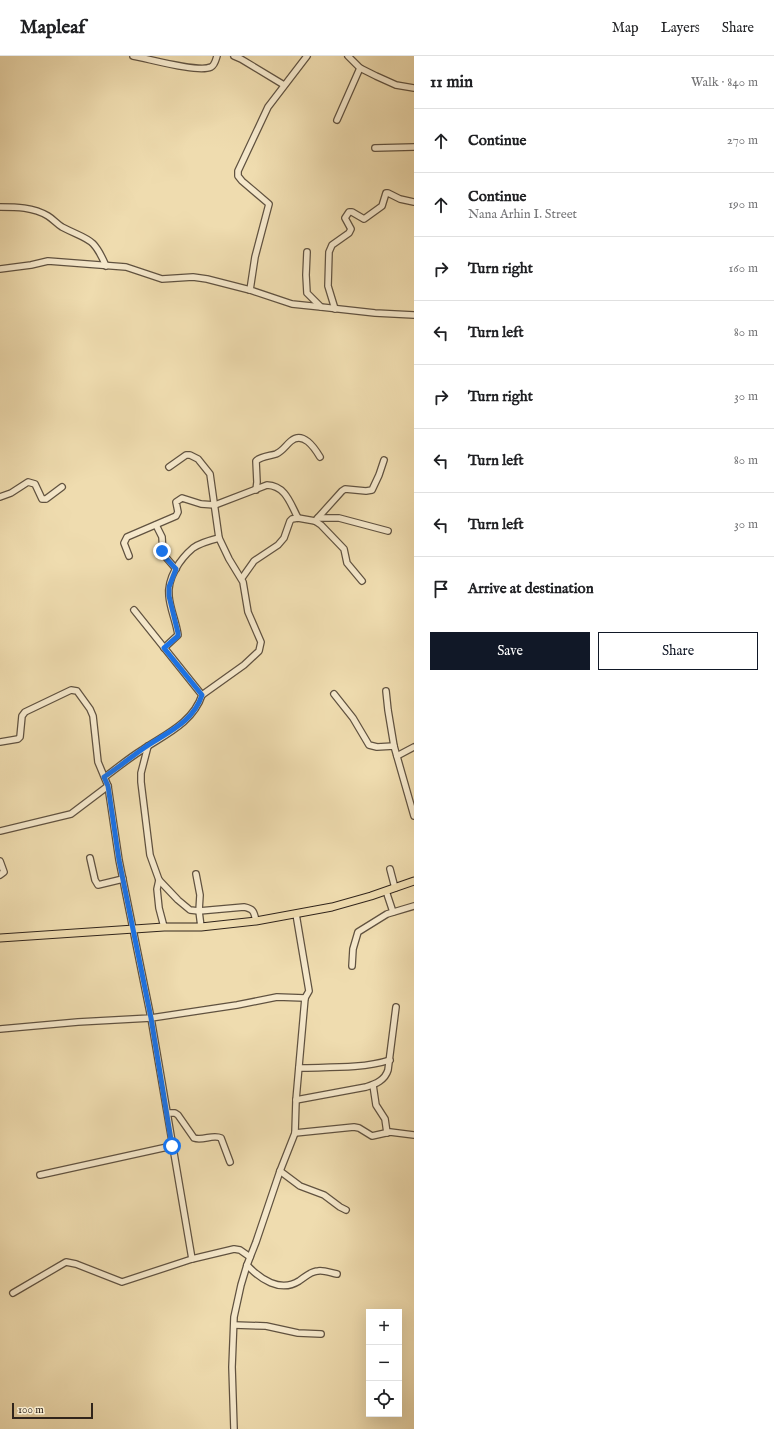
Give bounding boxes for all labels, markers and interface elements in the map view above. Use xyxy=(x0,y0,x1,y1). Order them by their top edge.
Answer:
text: Mapleaf xyxy=(20,16,85,40)
text: Map xyxy=(612,19,639,37)
text: Layers xyxy=(661,19,700,37)
text: Share xyxy=(722,19,754,37)
text: 11 min xyxy=(430,72,473,93)
text: Walk · 840 m xyxy=(691,74,758,91)
icon: ahead xyxy=(430,130,452,152)
text: Continue xyxy=(468,131,526,150)
text: 270 m xyxy=(727,132,758,149)
text: Continue xyxy=(468,187,526,206)
icon: ahead xyxy=(430,194,452,216)
text: 190 m xyxy=(728,196,758,213)
text: Nana Arhin I. Street xyxy=(468,206,577,223)
icon: right xyxy=(430,258,452,280)
text: Turn right xyxy=(468,259,533,278)
text: 160 m xyxy=(728,260,758,277)
icon: left xyxy=(430,322,452,344)
text: Turn left xyxy=(468,323,524,342)
text: 80 m xyxy=(734,324,758,341)
icon: right xyxy=(430,386,452,408)
text: Turn right xyxy=(468,387,533,406)
text: 30 m xyxy=(734,388,758,405)
icon: left xyxy=(430,450,452,472)
text: Turn left xyxy=(468,451,524,470)
text: 80 m xyxy=(734,452,758,469)
icon: left xyxy=(430,514,452,536)
text: Turn left xyxy=(468,515,524,534)
text: 30 m xyxy=(734,516,758,533)
route end xyxy=(153,542,171,560)
icon: arrive xyxy=(430,578,452,600)
text: Arrive at destination xyxy=(468,579,594,598)
button: Save xyxy=(430,632,590,670)
button: Share xyxy=(598,632,758,670)
route start xyxy=(163,1137,181,1155)
map controls xyxy=(366,1309,402,1417)
button: + xyxy=(366,1309,402,1345)
button: − xyxy=(366,1345,402,1381)
button: locate xyxy=(366,1381,402,1417)
scale bar xyxy=(12,1401,93,1420)
text: 100 m xyxy=(18,1403,44,1417)

